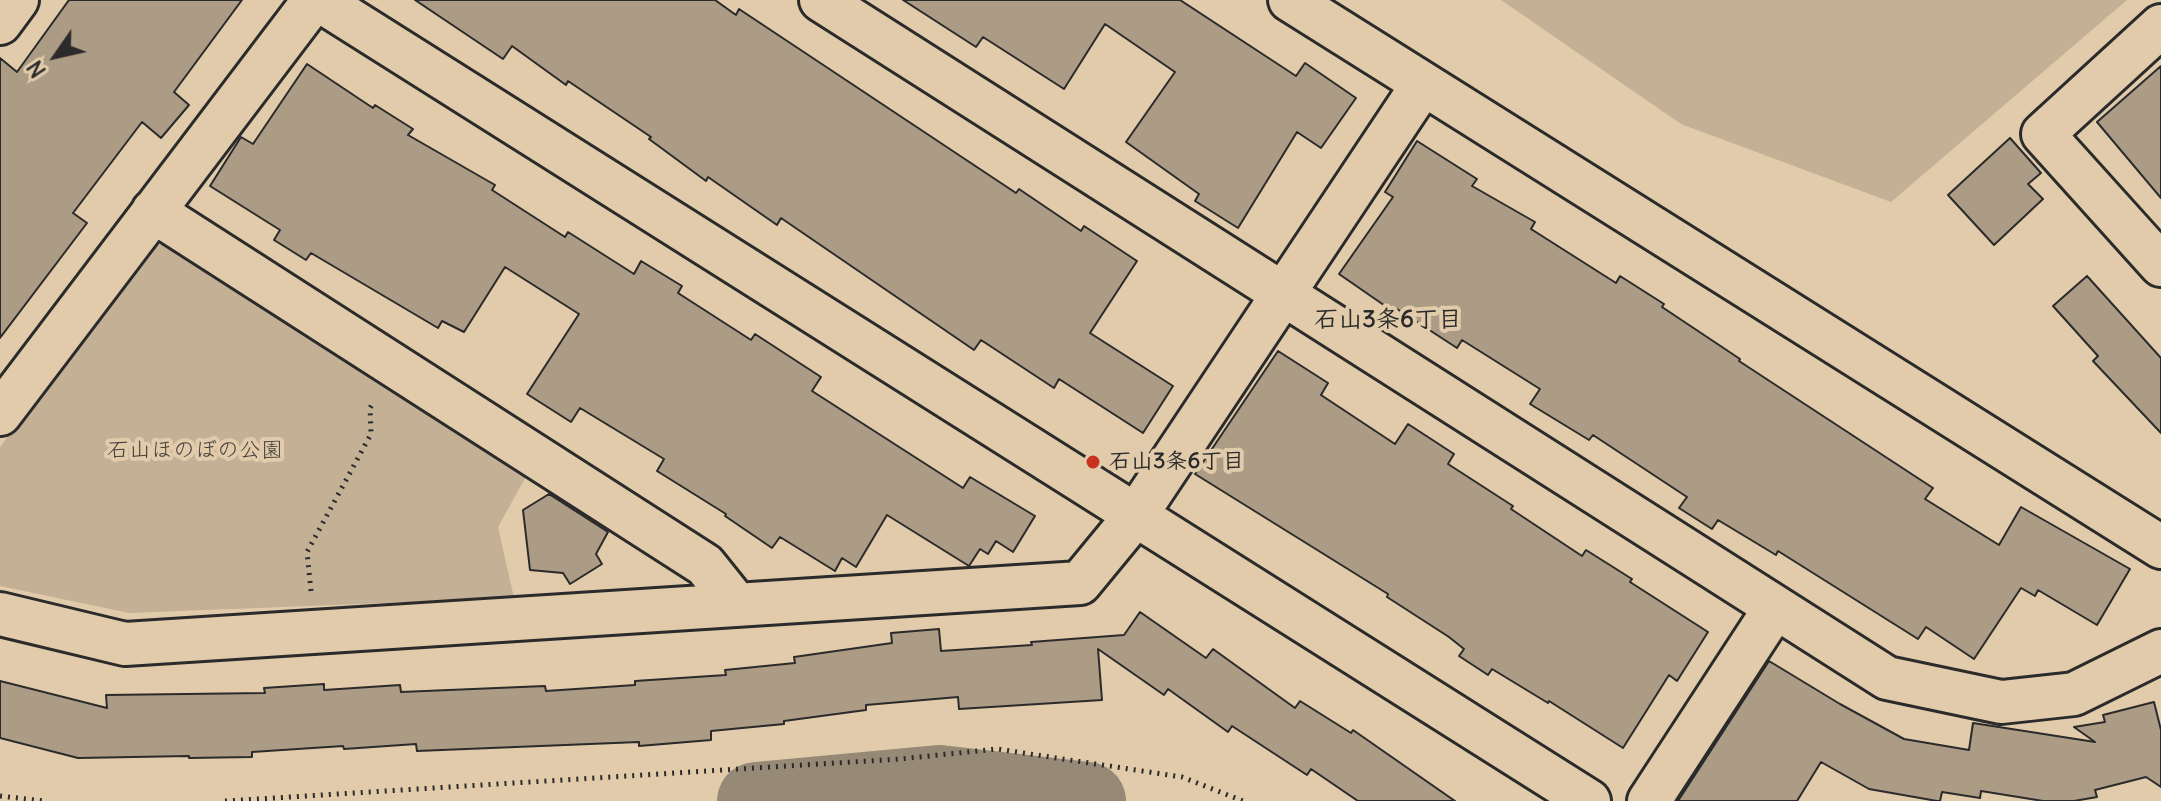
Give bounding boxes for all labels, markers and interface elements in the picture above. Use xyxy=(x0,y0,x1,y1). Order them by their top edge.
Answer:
north arrow xyxy=(16,16,96,96)
text: N xyxy=(20,55,52,84)
district label: 石山3条6丁目 xyxy=(1314,306,1462,334)
park label: 石山ほのぼの公園 xyxy=(107,438,283,464)
place label: 石山3条6丁目 xyxy=(1109,449,1244,475)
marker: 石山3条6丁目 xyxy=(1084,453,1102,471)

